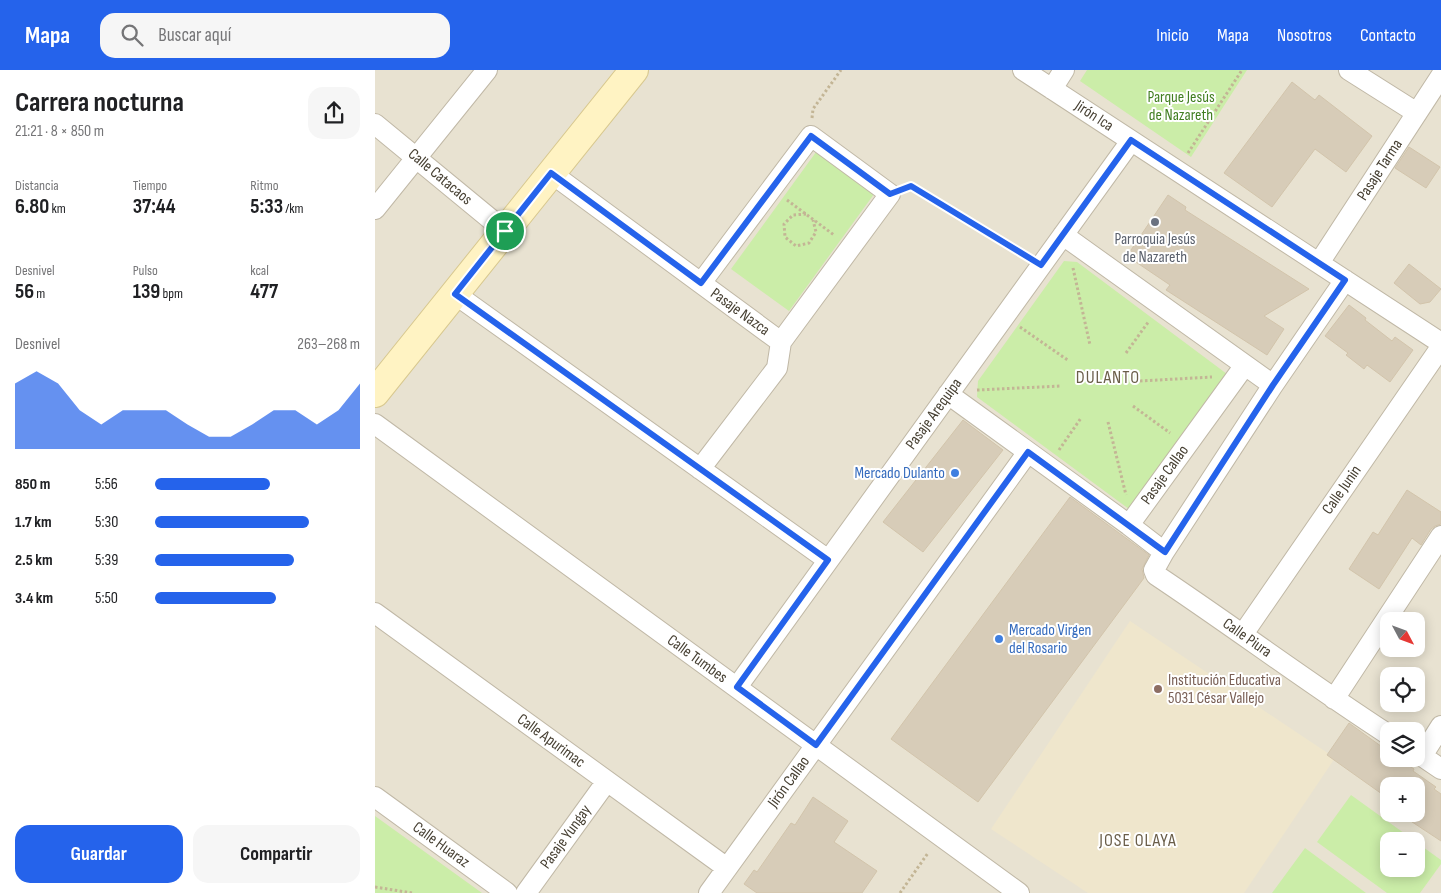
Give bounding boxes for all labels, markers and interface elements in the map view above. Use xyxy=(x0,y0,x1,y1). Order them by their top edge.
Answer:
search box xyxy=(100,13,450,58)
text: Mapa xyxy=(25,21,70,50)
icon: search xyxy=(118,21,146,49)
text: Buscar aquí xyxy=(158,24,231,47)
text: Inicio xyxy=(1156,25,1189,46)
text: Mapa xyxy=(1217,25,1249,46)
text: Nosotros xyxy=(1277,25,1332,46)
text: Contacto xyxy=(1360,25,1416,46)
text: Carrera nocturna xyxy=(15,86,184,119)
button: share xyxy=(308,87,360,139)
park label: Parque Jesús de Nazareth xyxy=(1147,88,1215,125)
street label: Jirón Ica xyxy=(1070,96,1117,135)
text: 21:21 · 8 × 850 m xyxy=(15,122,104,141)
street label: Pasaje Tarma xyxy=(1353,136,1407,204)
street label: Calle Catacaos xyxy=(404,145,476,209)
text: Distancia xyxy=(15,177,59,194)
text: Tiempo xyxy=(133,177,167,194)
text: Ritmo xyxy=(250,177,278,194)
text: 6.80 xyxy=(15,194,49,219)
text: 37:44 xyxy=(133,194,175,219)
text: 5:33 xyxy=(250,194,283,219)
text: km xyxy=(49,200,66,217)
text: /km xyxy=(283,200,304,217)
pin xyxy=(484,210,526,252)
marker: Parroquia Jesús de Nazareth xyxy=(1149,216,1161,228)
icon: arrive xyxy=(491,217,519,245)
place label: Parroquia Jesús de Nazareth xyxy=(1114,230,1196,267)
text: Desnivel xyxy=(15,262,55,279)
text: Pulso xyxy=(133,262,158,279)
text: kcal xyxy=(250,262,269,279)
text: 56 xyxy=(15,279,34,304)
text: 139 xyxy=(133,279,160,304)
text: 477 xyxy=(250,279,278,304)
street label: Pasaje Nazca xyxy=(707,284,773,340)
text: m xyxy=(34,285,45,302)
text: bpm xyxy=(160,285,183,302)
text: Desnivel xyxy=(15,335,60,354)
text: 263–268 m xyxy=(297,335,360,354)
district label: DULANTO xyxy=(1076,367,1140,388)
street label: Pasaje Arequipa xyxy=(902,375,966,453)
street label: Pasaje Callao xyxy=(1137,442,1193,508)
street label: Calle Junin xyxy=(1318,462,1366,518)
place label: Mercado Dulanto xyxy=(854,464,945,483)
marker: Mercado Dulanto xyxy=(949,467,961,479)
text: 850 m xyxy=(15,475,50,494)
text: 5:56 xyxy=(95,475,118,494)
text: 1.7 km xyxy=(15,513,52,532)
text: 5:30 xyxy=(95,513,118,532)
text: 2.5 km xyxy=(15,551,53,570)
text: 5:39 xyxy=(95,551,118,570)
text: 3.4 km xyxy=(15,589,53,608)
text: 5:50 xyxy=(95,589,118,608)
north arrow xyxy=(1380,612,1425,658)
map controls xyxy=(1380,612,1425,877)
street label: Calle Piura xyxy=(1219,614,1275,662)
place label: Mercado Virgen del Rosario xyxy=(1009,621,1091,658)
street label: Calle Tumbes xyxy=(663,631,731,687)
marker: Mercado Virgen del Rosario xyxy=(993,633,1005,645)
button: locate xyxy=(1380,667,1425,712)
place label: Institución Educativa 5031 César Vallejo xyxy=(1168,671,1281,708)
marker: Institución Educativa 5031 César Vallejo xyxy=(1152,683,1164,695)
street label: Calle Apurimac xyxy=(513,710,589,772)
button: layers xyxy=(1380,722,1425,767)
street label: Jirón Callao xyxy=(763,753,814,812)
button: + xyxy=(1380,777,1425,822)
street label: Pasaje Yungay xyxy=(536,801,596,873)
street label: Calle Huaraz xyxy=(409,818,473,872)
button: Guardar xyxy=(15,825,183,883)
button: Compartir xyxy=(193,825,360,883)
district label: JOSE OLAYA xyxy=(1098,830,1177,851)
button: − xyxy=(1380,832,1425,877)

